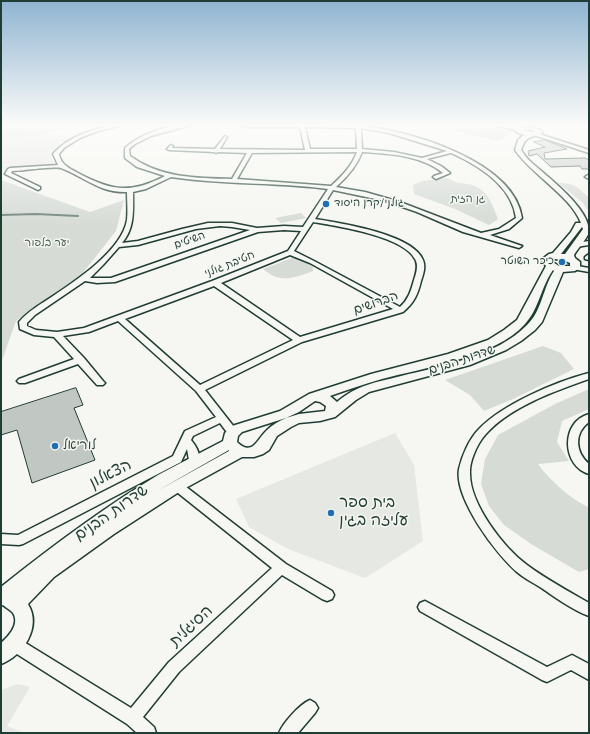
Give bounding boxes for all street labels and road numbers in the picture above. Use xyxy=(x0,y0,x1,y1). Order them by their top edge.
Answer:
street label: השיטים xyxy=(173,230,207,252)
street label: חטיבת גולני xyxy=(203,249,257,281)
street label: הברושים xyxy=(351,289,401,319)
street label: שדרות הבנים xyxy=(426,343,498,379)
street label: הצאלון xyxy=(87,456,135,494)
street label: שדרות הבנים xyxy=(71,482,153,546)
street label: הסיגלית xyxy=(166,602,218,652)

